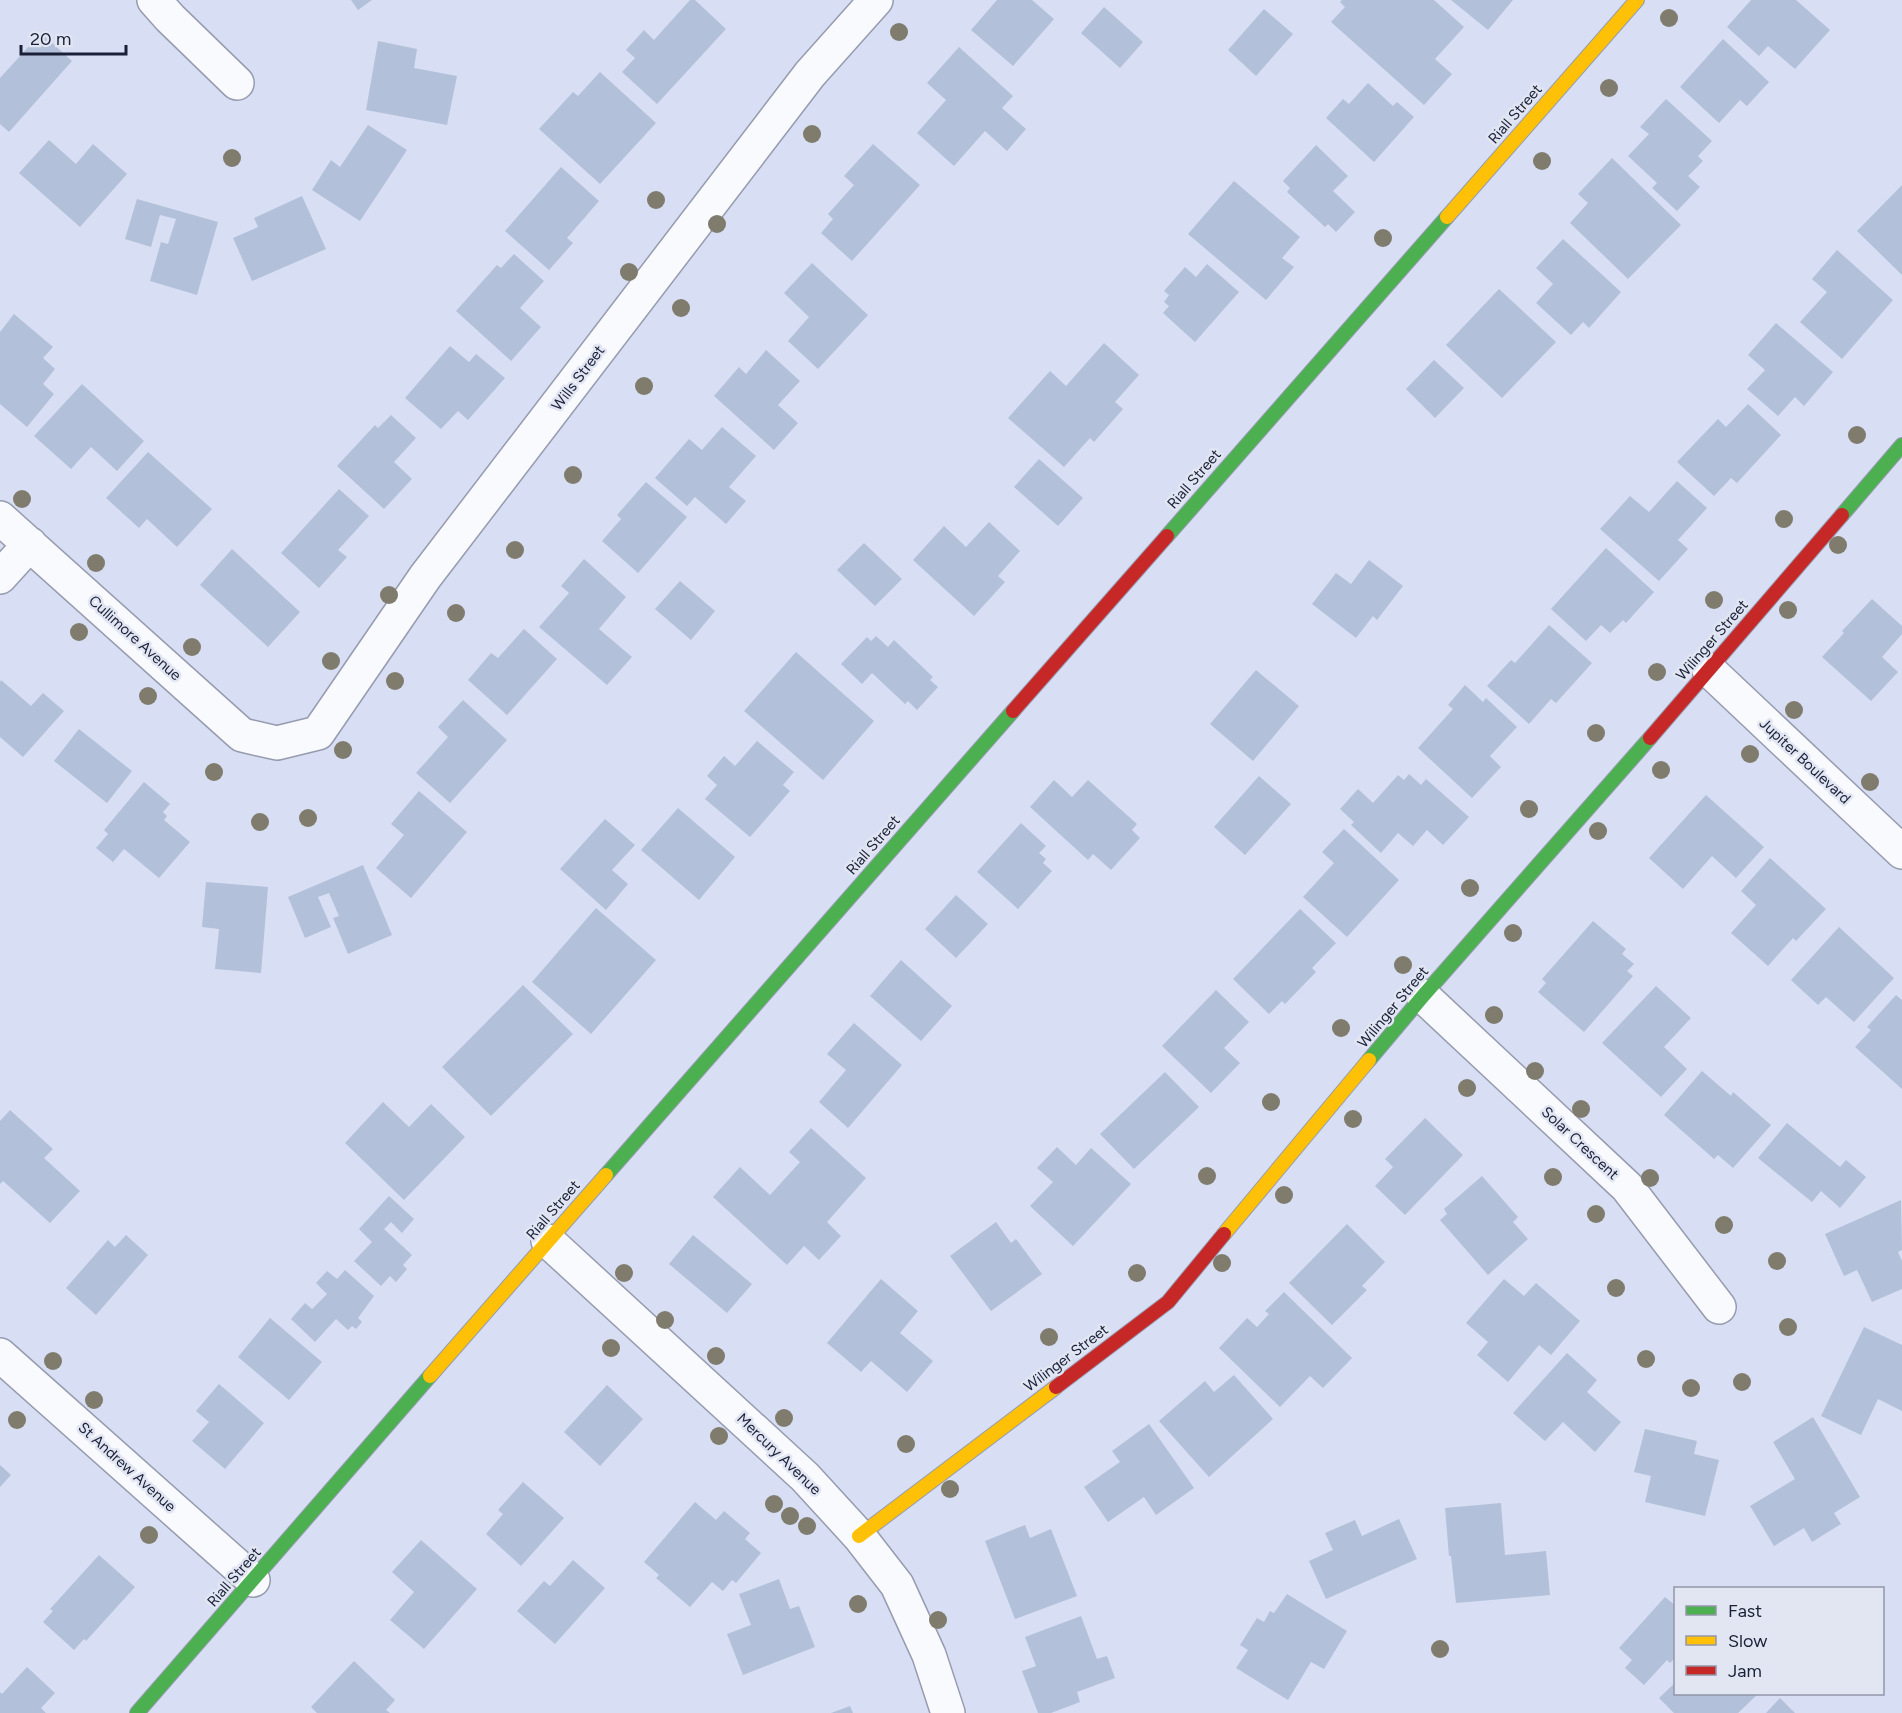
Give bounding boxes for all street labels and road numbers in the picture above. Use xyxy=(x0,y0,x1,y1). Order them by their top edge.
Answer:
street label: Riall Street xyxy=(1484,80,1546,147)
street label: Wills Street xyxy=(548,342,609,414)
street label: Riall Street xyxy=(1163,445,1225,512)
street label: Cullimore Avenue xyxy=(85,592,185,684)
street label: Wilinger Street xyxy=(1672,596,1752,684)
street label: Jupiter Boulevard xyxy=(1756,714,1854,808)
street label: Riall Street xyxy=(842,811,904,878)
street label: Wilinger Street xyxy=(1354,962,1432,1051)
street label: Solar Crescent xyxy=(1538,1103,1623,1184)
street label: Riall Street xyxy=(522,1176,584,1243)
street label: Wilinger Street xyxy=(1020,1320,1112,1396)
street label: Mercury Avenue xyxy=(733,1409,825,1499)
street label: St Andrew Avenue xyxy=(74,1418,180,1516)
street label: Riall Street xyxy=(203,1543,265,1610)

